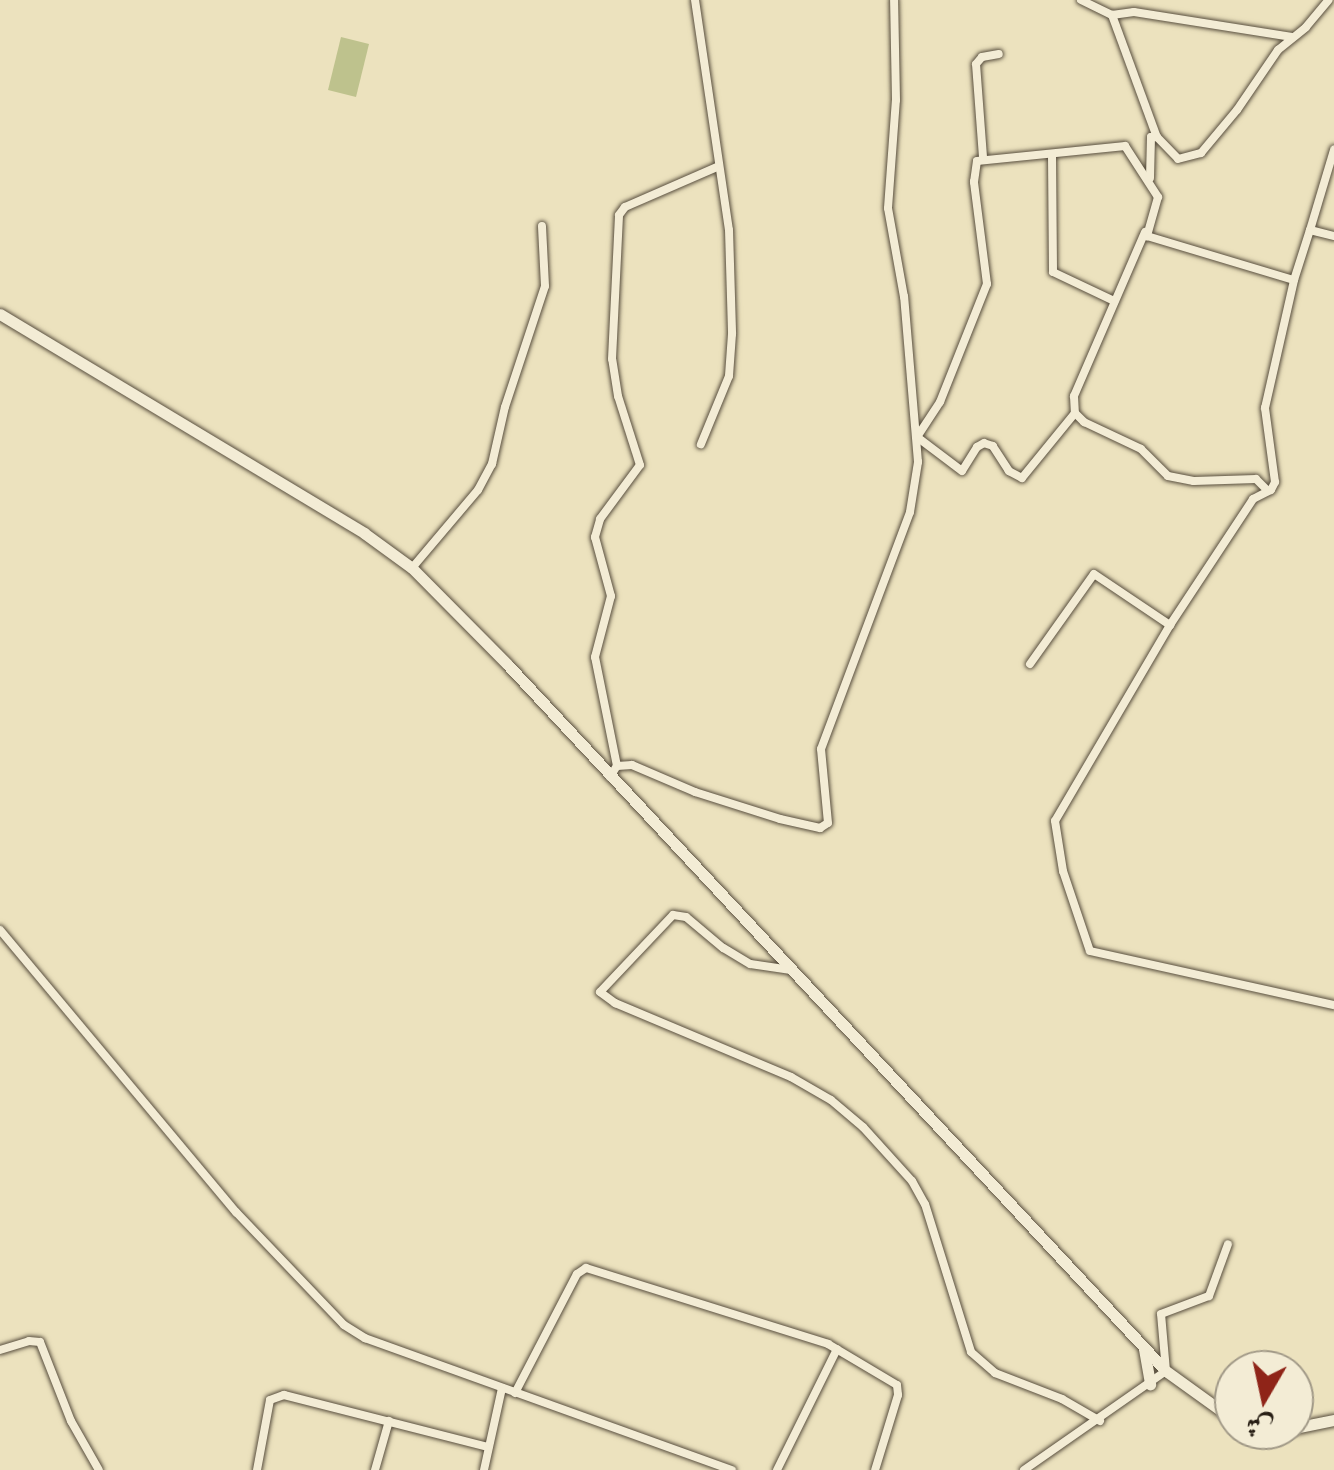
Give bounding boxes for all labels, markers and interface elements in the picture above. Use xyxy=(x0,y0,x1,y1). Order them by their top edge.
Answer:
north arrow xyxy=(1214,1350,1314,1450)
text: ش xyxy=(1243,1408,1276,1448)

